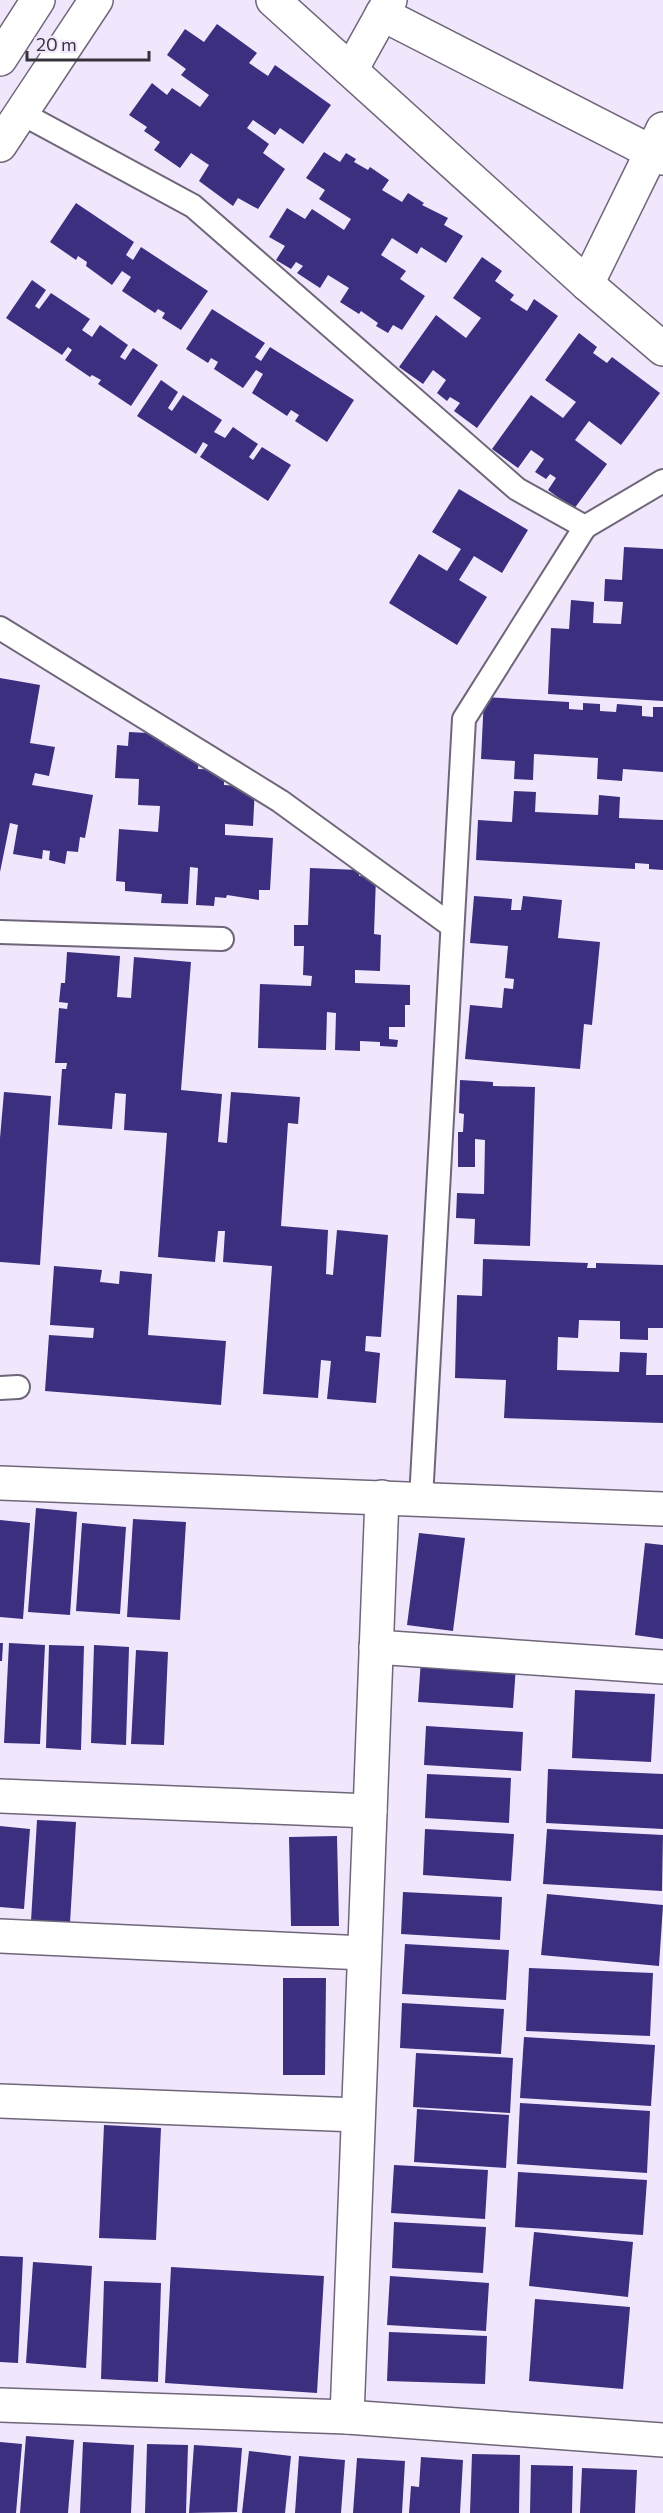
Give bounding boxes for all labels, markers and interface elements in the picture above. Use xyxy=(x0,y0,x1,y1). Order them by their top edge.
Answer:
scale bar xyxy=(27,24,148,62)
text: 20 m xyxy=(36,33,77,55)

